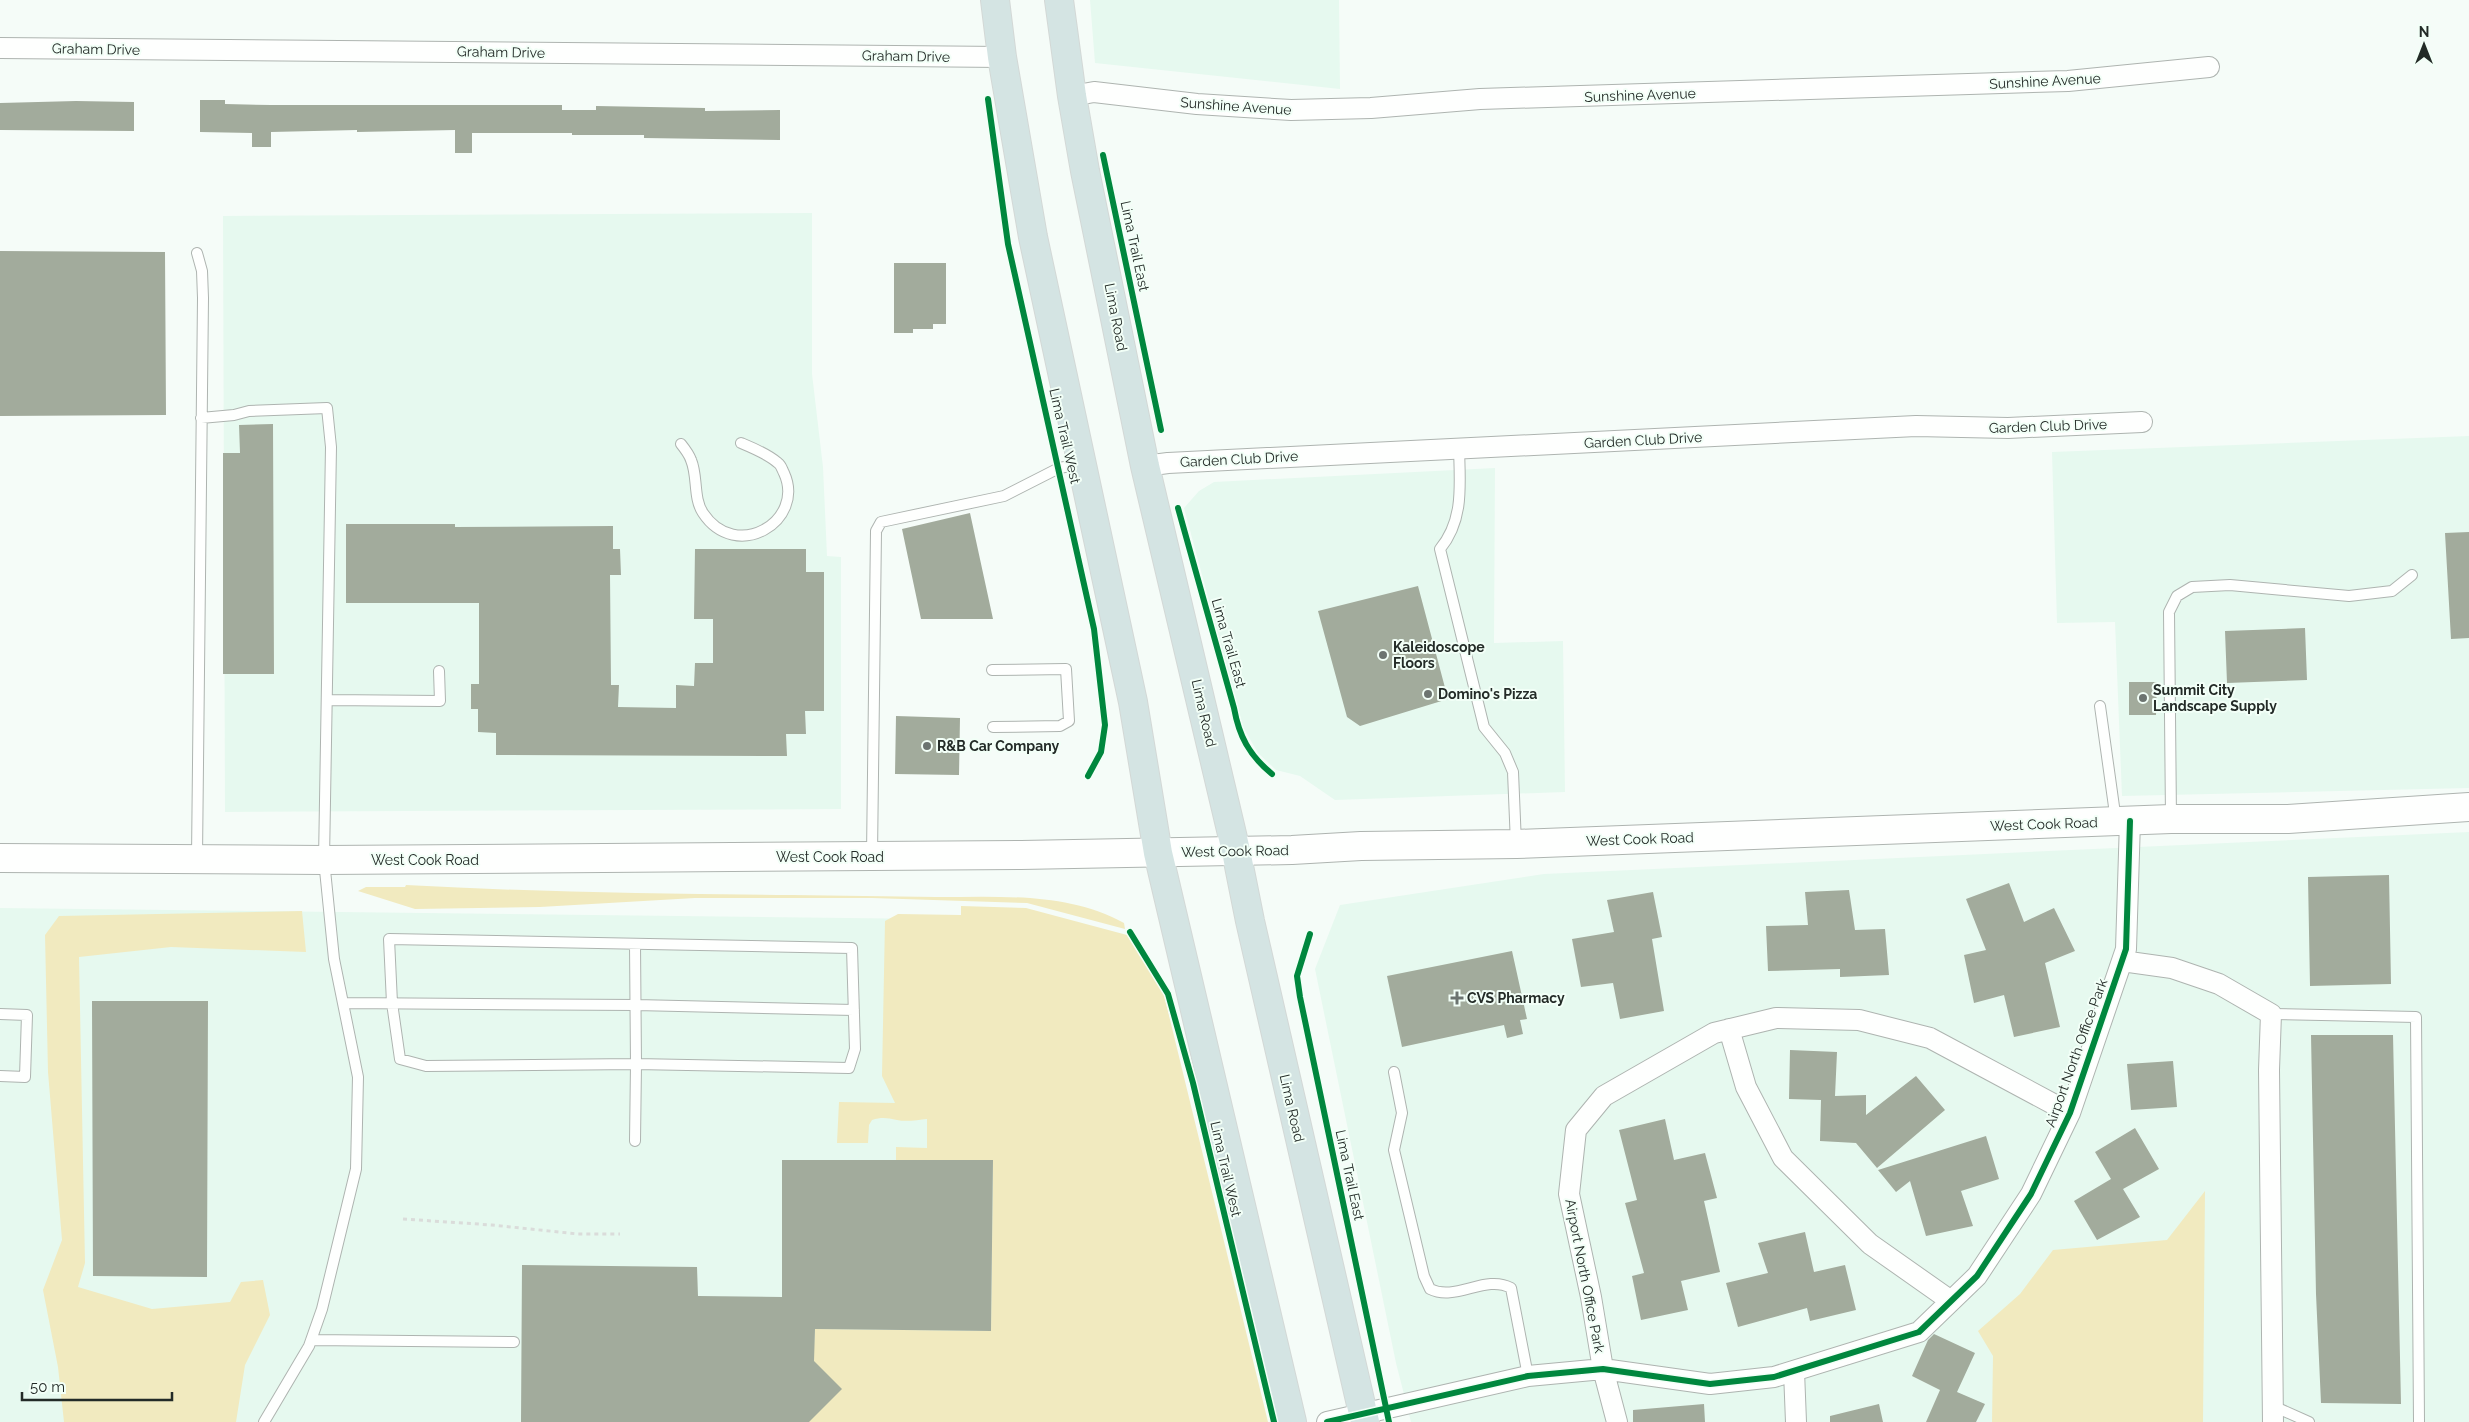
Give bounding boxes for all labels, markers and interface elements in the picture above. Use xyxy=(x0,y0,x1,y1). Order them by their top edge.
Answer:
north arrow xyxy=(2399,20,2449,70)
text: N xyxy=(2419,24,2429,40)
street label: Graham Drive xyxy=(52,40,140,58)
street label: Graham Drive xyxy=(457,43,545,61)
street label: Graham Drive xyxy=(862,47,950,65)
street label: Sunshine Avenue xyxy=(1989,70,2101,92)
street label: Sunshine Avenue xyxy=(1584,85,1696,105)
street label: Sunshine Avenue xyxy=(1180,94,1292,118)
street label: Lima Trail East xyxy=(1118,199,1152,293)
street label: Lima Road xyxy=(1102,282,1130,352)
street label: Lima Trail West xyxy=(1046,387,1084,486)
street label: Garden Club Drive xyxy=(1989,416,2107,436)
street label: Garden Club Drive xyxy=(1583,429,1703,451)
street label: Garden Club Drive xyxy=(1179,448,1299,470)
street label: Lima Trail East xyxy=(1209,596,1249,690)
place label: Kaleidoscope Floors xyxy=(1393,639,1485,671)
marker: Kaleidoscope Floors xyxy=(1377,649,1389,661)
street label: Lima Road xyxy=(1188,678,1220,748)
place label: Summit City Landscape Supply xyxy=(2153,682,2277,714)
place label: Domino's Pizza xyxy=(1438,686,1537,702)
marker: Domino's Pizza xyxy=(1422,688,1434,700)
marker: Summit City Landscape Supply xyxy=(2137,692,2149,704)
place label: R&B Car Company xyxy=(937,738,1060,754)
marker: R&B Car Company xyxy=(921,740,933,752)
street label: West Cook Road xyxy=(1990,814,2098,834)
street label: West Cook Road xyxy=(1586,829,1694,849)
street label: West Cook Road xyxy=(1181,842,1289,860)
street label: West Cook Road xyxy=(776,849,884,865)
street label: West Cook Road xyxy=(371,852,479,868)
street label: Airport North Office Park xyxy=(2042,976,2111,1129)
place label: CVS Pharmacy xyxy=(1467,990,1565,1006)
marker: CVS Pharmacy xyxy=(1451,992,1463,1004)
street label: Lima Road xyxy=(1276,1073,1308,1143)
street label: Lima Trail West xyxy=(1207,1120,1245,1219)
street label: Lima Trail East xyxy=(1333,1128,1367,1222)
street label: Airport North Office Park xyxy=(1562,1198,1608,1355)
scale bar xyxy=(22,1370,172,1402)
text: 50 m xyxy=(30,1378,65,1396)

